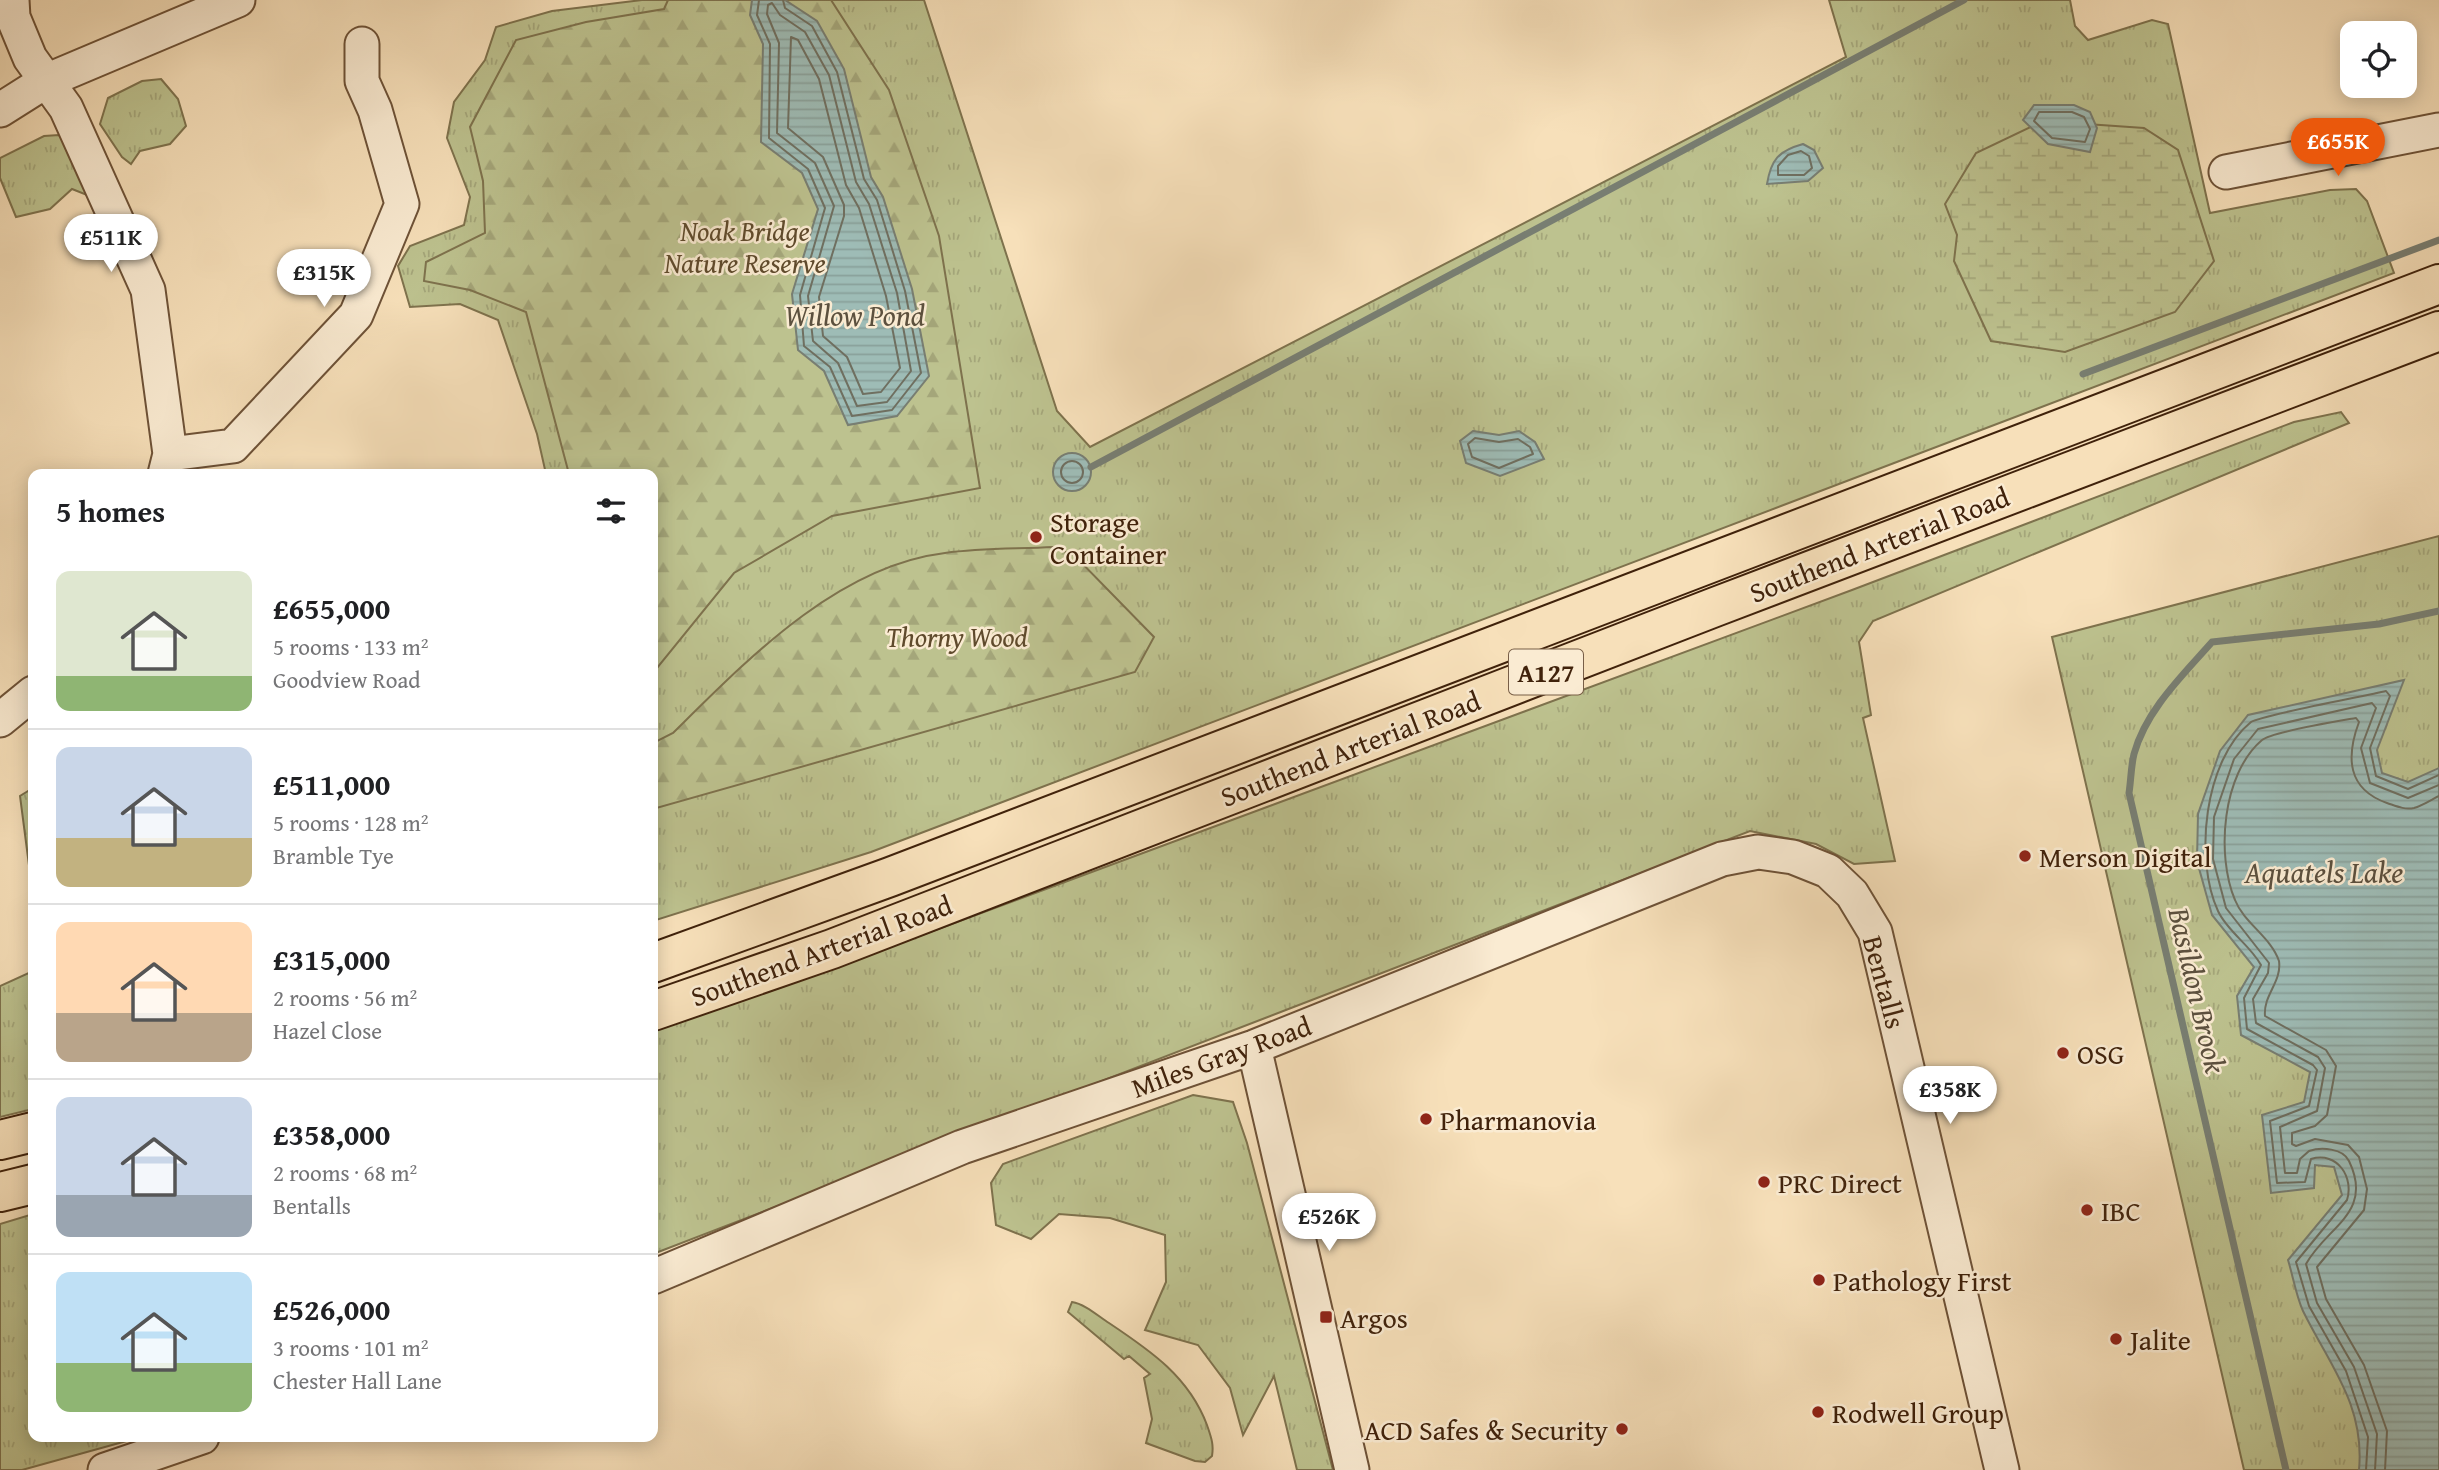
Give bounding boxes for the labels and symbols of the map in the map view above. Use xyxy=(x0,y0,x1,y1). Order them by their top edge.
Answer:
pin: £655K xyxy=(2289,118,2387,178)
park label: Noak Bridge Nature Reserve xyxy=(663,210,826,283)
pin: £511K xyxy=(62,215,160,274)
pin: £315K xyxy=(275,250,373,309)
water label: Willow Pond xyxy=(785,293,925,337)
street label: Southend Arterial Road xyxy=(1743,475,2015,613)
place label: Storage Container xyxy=(1050,501,1167,574)
marker: Storage Container xyxy=(1028,529,1044,545)
park label: Thorny Wood xyxy=(886,616,1028,657)
road number: A127 xyxy=(1509,650,1583,694)
street label: Southend Arterial Road xyxy=(1214,679,1486,817)
place label: Merson Digital xyxy=(2039,836,2212,877)
marker: Merson Digital xyxy=(2017,848,2033,864)
water label: Aquatels Lake xyxy=(2244,850,2403,894)
street label: Southend Arterial Road xyxy=(685,884,957,1016)
water label: Basildon Brook xyxy=(2157,902,2239,1078)
street label: Bentalls xyxy=(1853,931,1917,1033)
street label: Miles Gray Road xyxy=(1125,1004,1317,1108)
place label: OSG xyxy=(2077,1033,2124,1074)
marker: OSG xyxy=(2055,1045,2071,1061)
pin: £358K xyxy=(1901,1066,1999,1126)
place label: Pharmanovia xyxy=(1440,1099,1597,1140)
marker: Pharmanovia xyxy=(1418,1111,1434,1127)
place label: PRC Direct xyxy=(1778,1162,1902,1203)
marker: PRC Direct xyxy=(1756,1174,1772,1190)
place label: IBC xyxy=(2101,1190,2141,1231)
pin: £526K xyxy=(1280,1194,1378,1253)
marker: IBC xyxy=(2079,1202,2095,1218)
place label: Pathology First xyxy=(1833,1260,2012,1301)
marker: Pathology First xyxy=(1811,1272,1827,1288)
place label: Argos xyxy=(1340,1297,1408,1338)
marker: Argos xyxy=(1318,1309,1334,1325)
place label: Jalite xyxy=(2127,1319,2191,1360)
marker: Jalite xyxy=(2108,1331,2124,1347)
place label: Rodwell Group xyxy=(1832,1392,2004,1433)
marker: Rodwell Group xyxy=(1810,1404,1826,1420)
place label: ACD Safes & Security xyxy=(1364,1409,1608,1450)
marker: ACD Safes & Security xyxy=(1614,1421,1630,1437)

